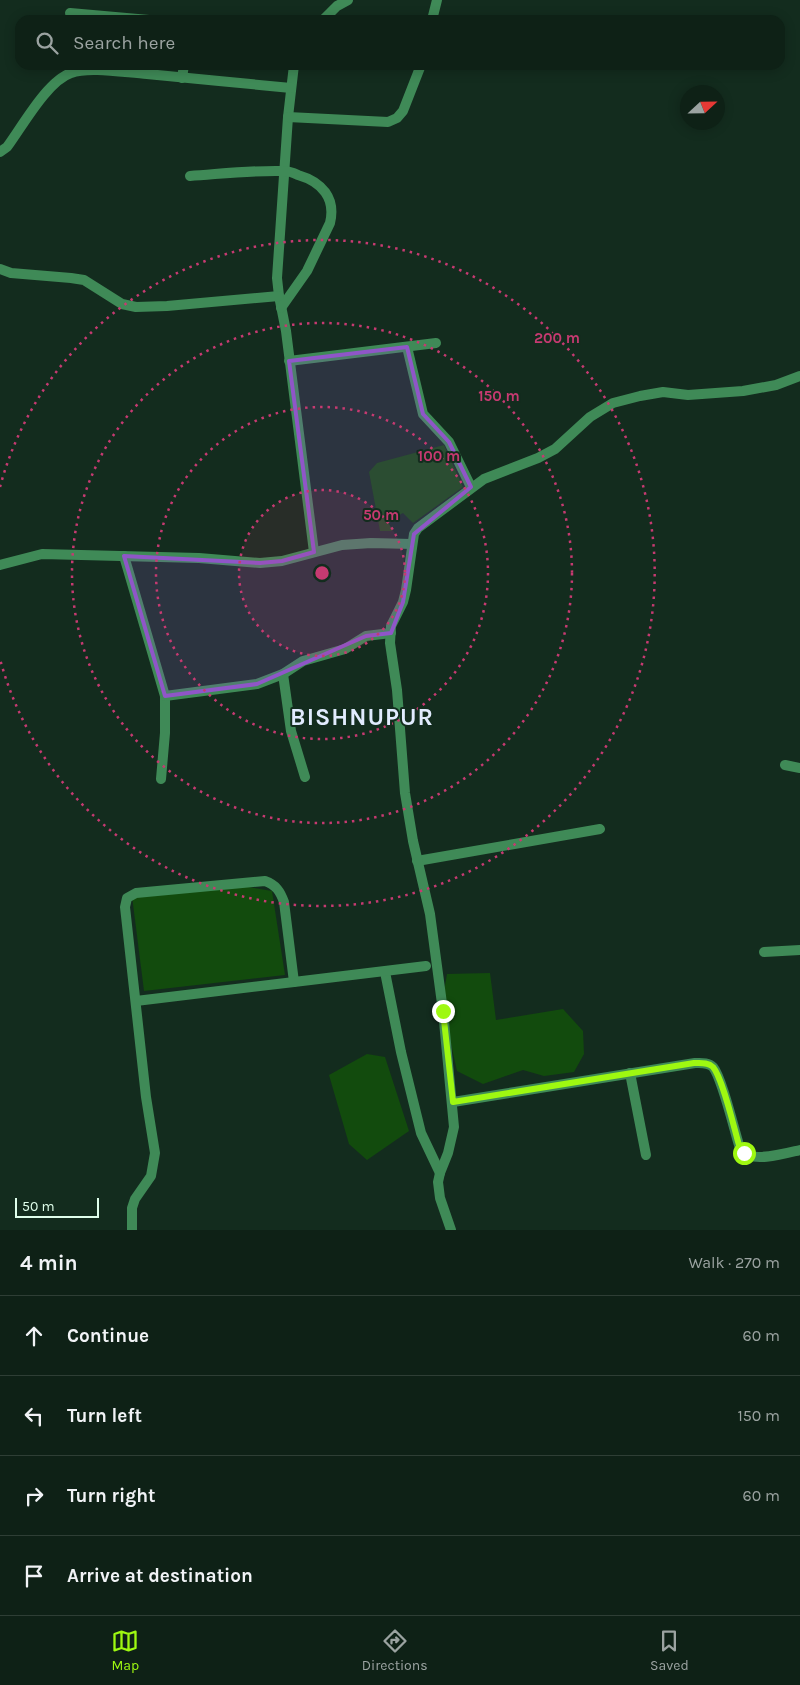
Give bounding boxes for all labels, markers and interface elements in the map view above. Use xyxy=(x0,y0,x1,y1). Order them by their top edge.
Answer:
search box xyxy=(15,15,785,70)
icon: search xyxy=(33,29,61,57)
text: Search here xyxy=(73,32,175,54)
north arrow xyxy=(680,85,725,130)
text: 200 m xyxy=(534,329,580,347)
text: 150 m xyxy=(478,387,520,405)
text: 100 m xyxy=(418,447,460,465)
text: 50 m xyxy=(363,506,399,524)
centre of rings xyxy=(313,564,331,582)
district label: BISHNUPUR xyxy=(290,703,434,731)
route end xyxy=(432,1000,455,1023)
route start xyxy=(733,1142,756,1165)
scale bar xyxy=(15,1195,99,1218)
text: 50 m xyxy=(22,1198,55,1215)
text: 4 min xyxy=(20,1251,78,1275)
text: Walk · 270 m xyxy=(688,1253,780,1272)
icon: ahead xyxy=(20,1322,48,1350)
text: Continue xyxy=(67,1325,149,1347)
text: 60 m xyxy=(743,1326,780,1345)
icon: left xyxy=(20,1402,48,1430)
text: Turn left xyxy=(67,1405,142,1427)
text: 150 m xyxy=(737,1406,780,1425)
icon: right xyxy=(20,1482,48,1510)
text: Turn right xyxy=(67,1485,156,1507)
text: 60 m xyxy=(743,1486,780,1505)
icon: arrive xyxy=(20,1562,48,1590)
text: Arrive at destination xyxy=(67,1565,253,1587)
tab: Map xyxy=(111,1627,139,1674)
tab: Directions xyxy=(362,1627,428,1674)
tab: Saved xyxy=(650,1627,689,1674)

